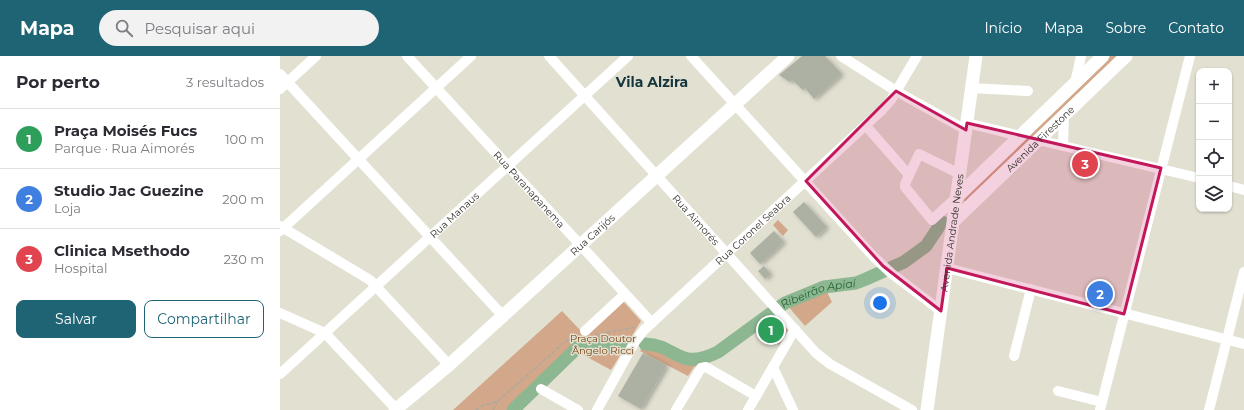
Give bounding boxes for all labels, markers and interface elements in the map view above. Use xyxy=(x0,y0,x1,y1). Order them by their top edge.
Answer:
search box xyxy=(99,10,379,46)
text: Mapa xyxy=(20,17,75,40)
icon: search xyxy=(113,17,135,39)
text: Pesquisar aqui xyxy=(145,19,255,38)
text: Início xyxy=(984,19,1022,37)
text: Mapa xyxy=(1044,19,1084,37)
text: Sobre xyxy=(1106,19,1146,37)
text: Contato xyxy=(1168,19,1224,37)
map controls xyxy=(1196,68,1232,212)
button: + xyxy=(1196,68,1232,104)
text: Por perto xyxy=(16,72,100,92)
district label: Vila Alzira xyxy=(615,73,688,91)
text: 3 resultados xyxy=(186,74,264,90)
street label: Avenida Firestone xyxy=(1003,103,1077,175)
button: − xyxy=(1196,104,1232,140)
text: Praça Moisés Fucs xyxy=(54,121,197,140)
text: 1 xyxy=(26,131,32,147)
text: 100 m xyxy=(225,131,264,147)
text: Parque · Rua Aimorés xyxy=(54,140,195,156)
button: locate xyxy=(1196,140,1232,176)
street label: Rua Paranapanema xyxy=(491,149,567,231)
pin: 3 xyxy=(1072,149,1098,179)
street label: Avenida Andrade Neves xyxy=(937,173,967,293)
button: layers xyxy=(1196,176,1232,212)
text: Studio Jac Guezine xyxy=(54,181,204,200)
street label: Rua Manaus xyxy=(427,189,482,241)
text: 2 xyxy=(25,191,33,207)
text: 200 m xyxy=(222,191,264,207)
street label: Rua Aimorés xyxy=(669,192,722,248)
street label: Rua Coronel Seabra xyxy=(713,192,794,268)
text: Loja xyxy=(54,200,81,216)
street label: Rua Carijós xyxy=(567,211,618,259)
text: Clinica Msethodo xyxy=(54,241,190,260)
text: 3 xyxy=(25,251,33,267)
text: 230 m xyxy=(223,251,264,267)
text: Hospital xyxy=(54,260,107,276)
water label: Ribeirão Apiaí xyxy=(777,276,858,311)
pin: 2 xyxy=(1087,279,1113,309)
your location xyxy=(870,293,890,313)
button: Salvar xyxy=(16,300,136,338)
button: Compartilhar xyxy=(144,300,264,338)
pin: 1 xyxy=(758,315,784,345)
park label: Praça Doutor Ângelo Ricci xyxy=(570,332,636,357)

